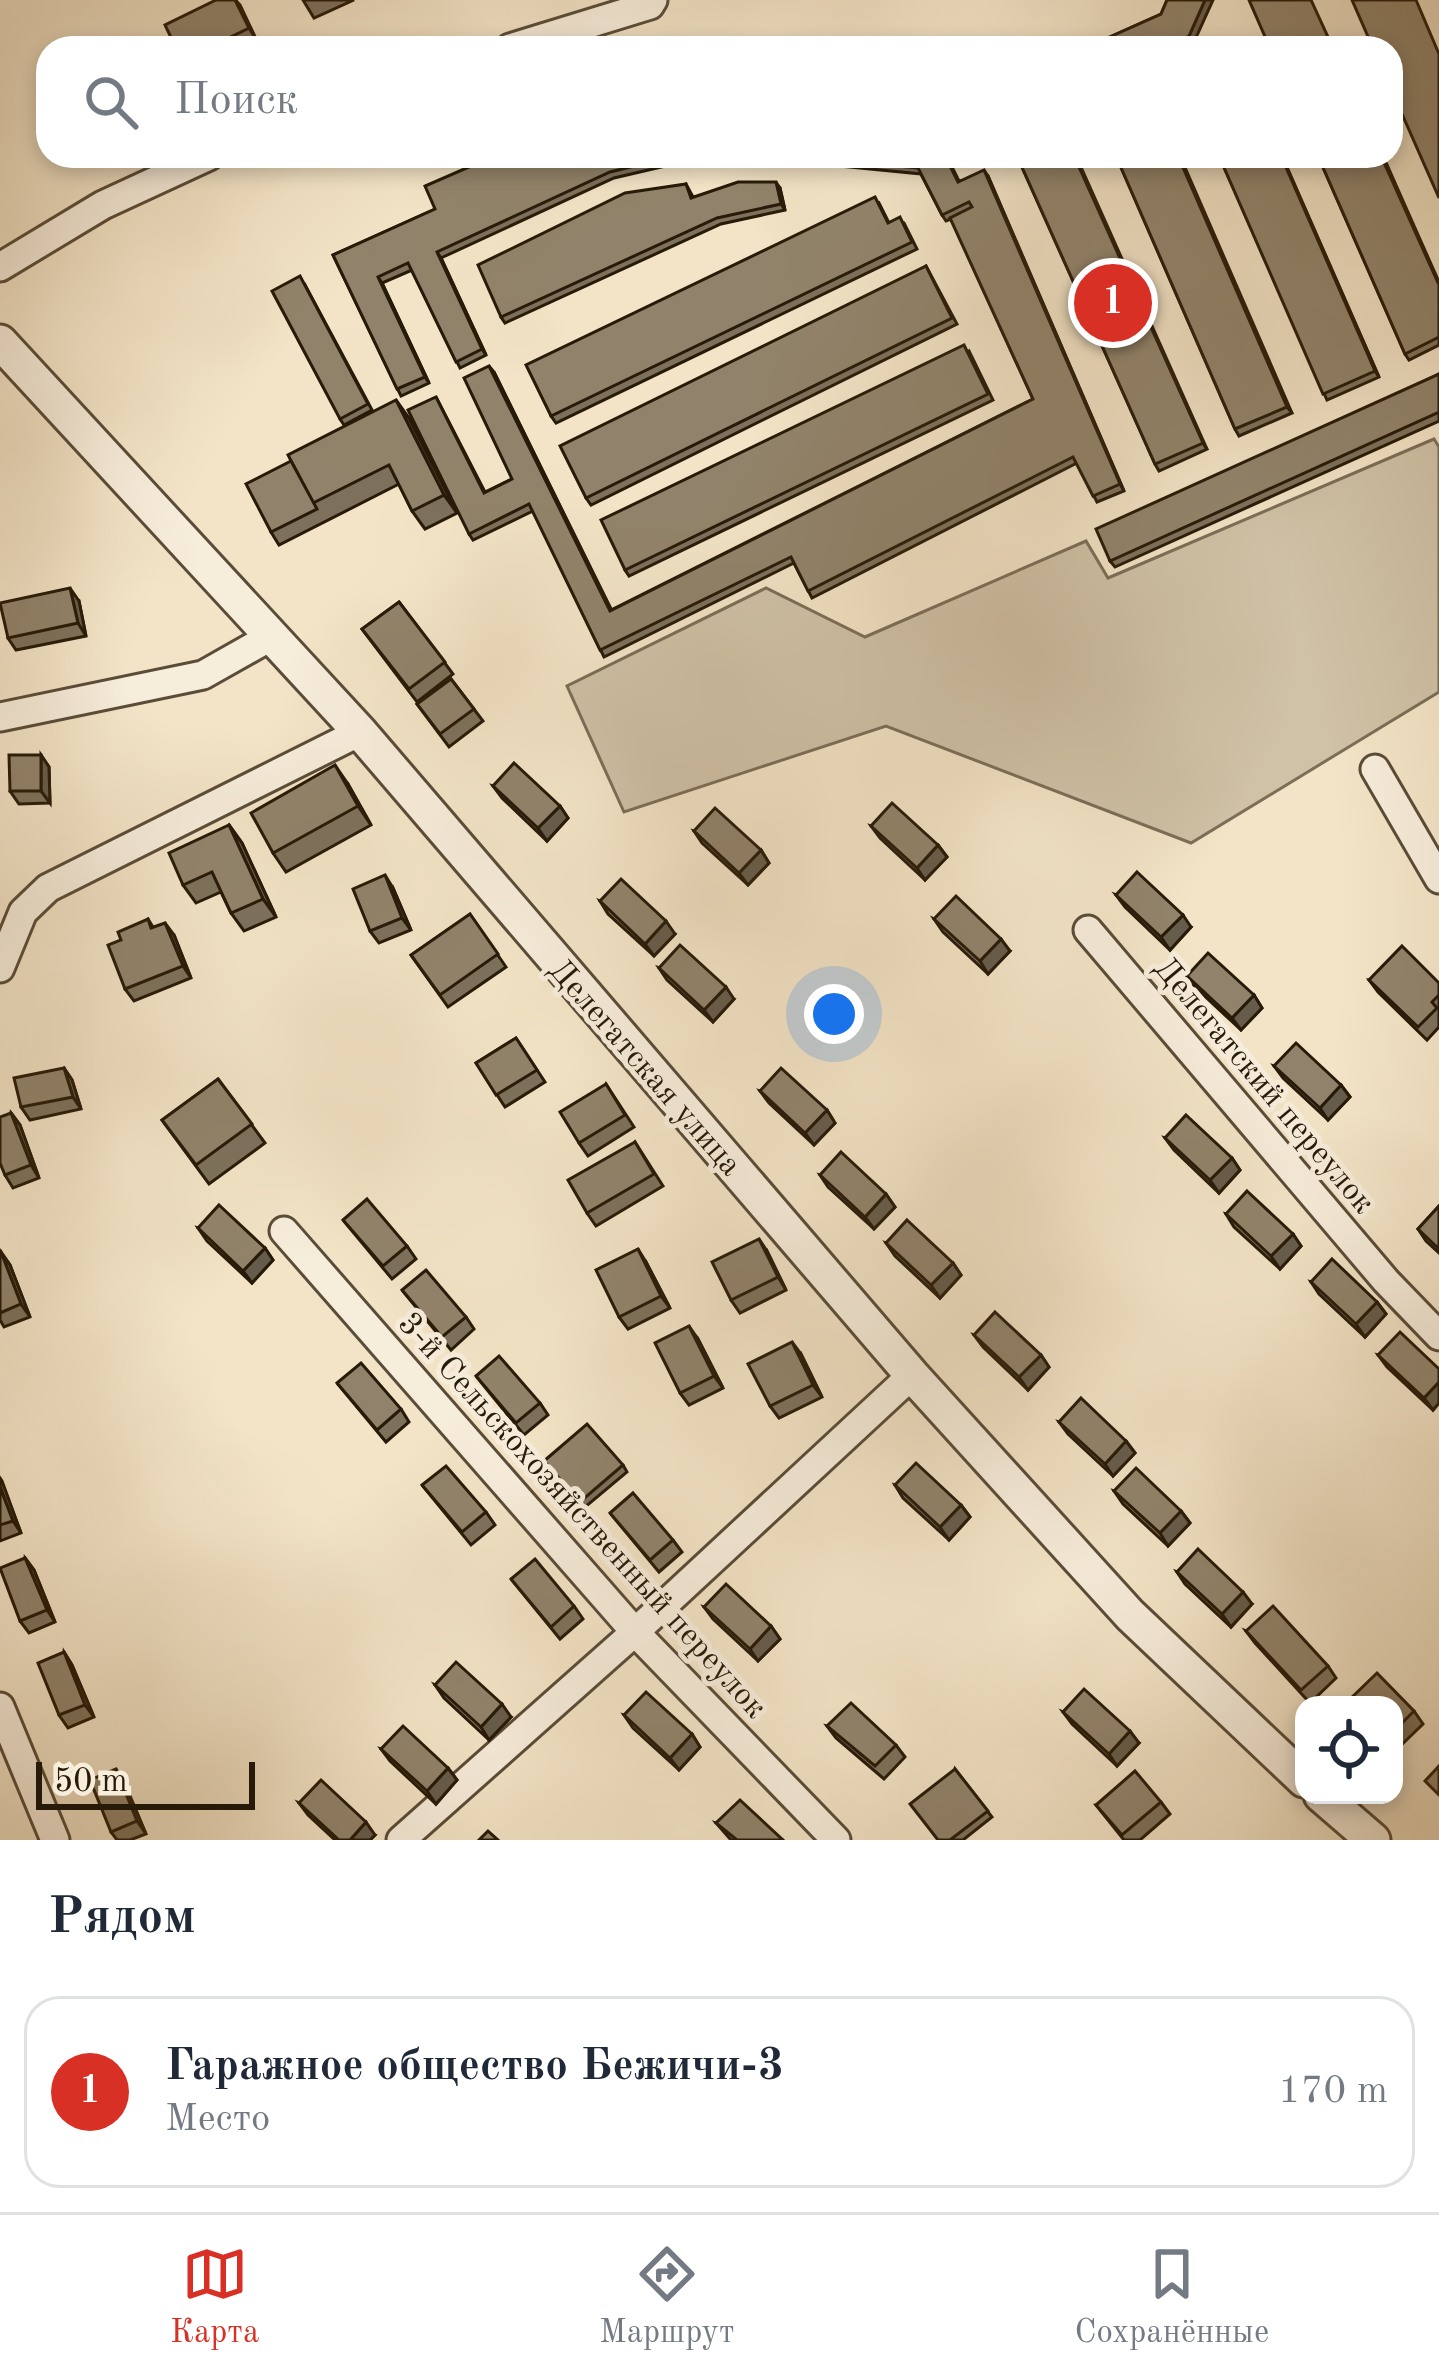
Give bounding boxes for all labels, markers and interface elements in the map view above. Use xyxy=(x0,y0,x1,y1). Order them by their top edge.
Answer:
search box xyxy=(36,36,1403,168)
icon: search xyxy=(78,69,144,135)
text: Поиск xyxy=(174,79,298,124)
pin: 1 xyxy=(1074,258,1152,348)
street label: Делегатский переулок xyxy=(1147,952,1380,1221)
street label: Делегатская улица xyxy=(542,954,747,1183)
your location xyxy=(804,984,864,1044)
street label: 3-й Сельскохозяйственный переулок xyxy=(391,1307,772,1725)
map controls xyxy=(1295,1696,1403,1804)
button: locate xyxy=(1295,1696,1403,1804)
scale bar xyxy=(36,1756,255,1809)
text: 50 m xyxy=(54,1766,128,1799)
text: Рядом xyxy=(48,1893,196,1944)
text: Гаражное общество Бежичи-3 xyxy=(165,2045,784,2090)
text: 1 xyxy=(79,2072,101,2111)
text: 170 m xyxy=(1278,2072,1388,2111)
text: Место xyxy=(165,2100,270,2139)
tab: Карта xyxy=(170,2241,259,2354)
tab: Маршрут xyxy=(599,2241,735,2354)
tab: Сохранённые xyxy=(1074,2241,1269,2354)

